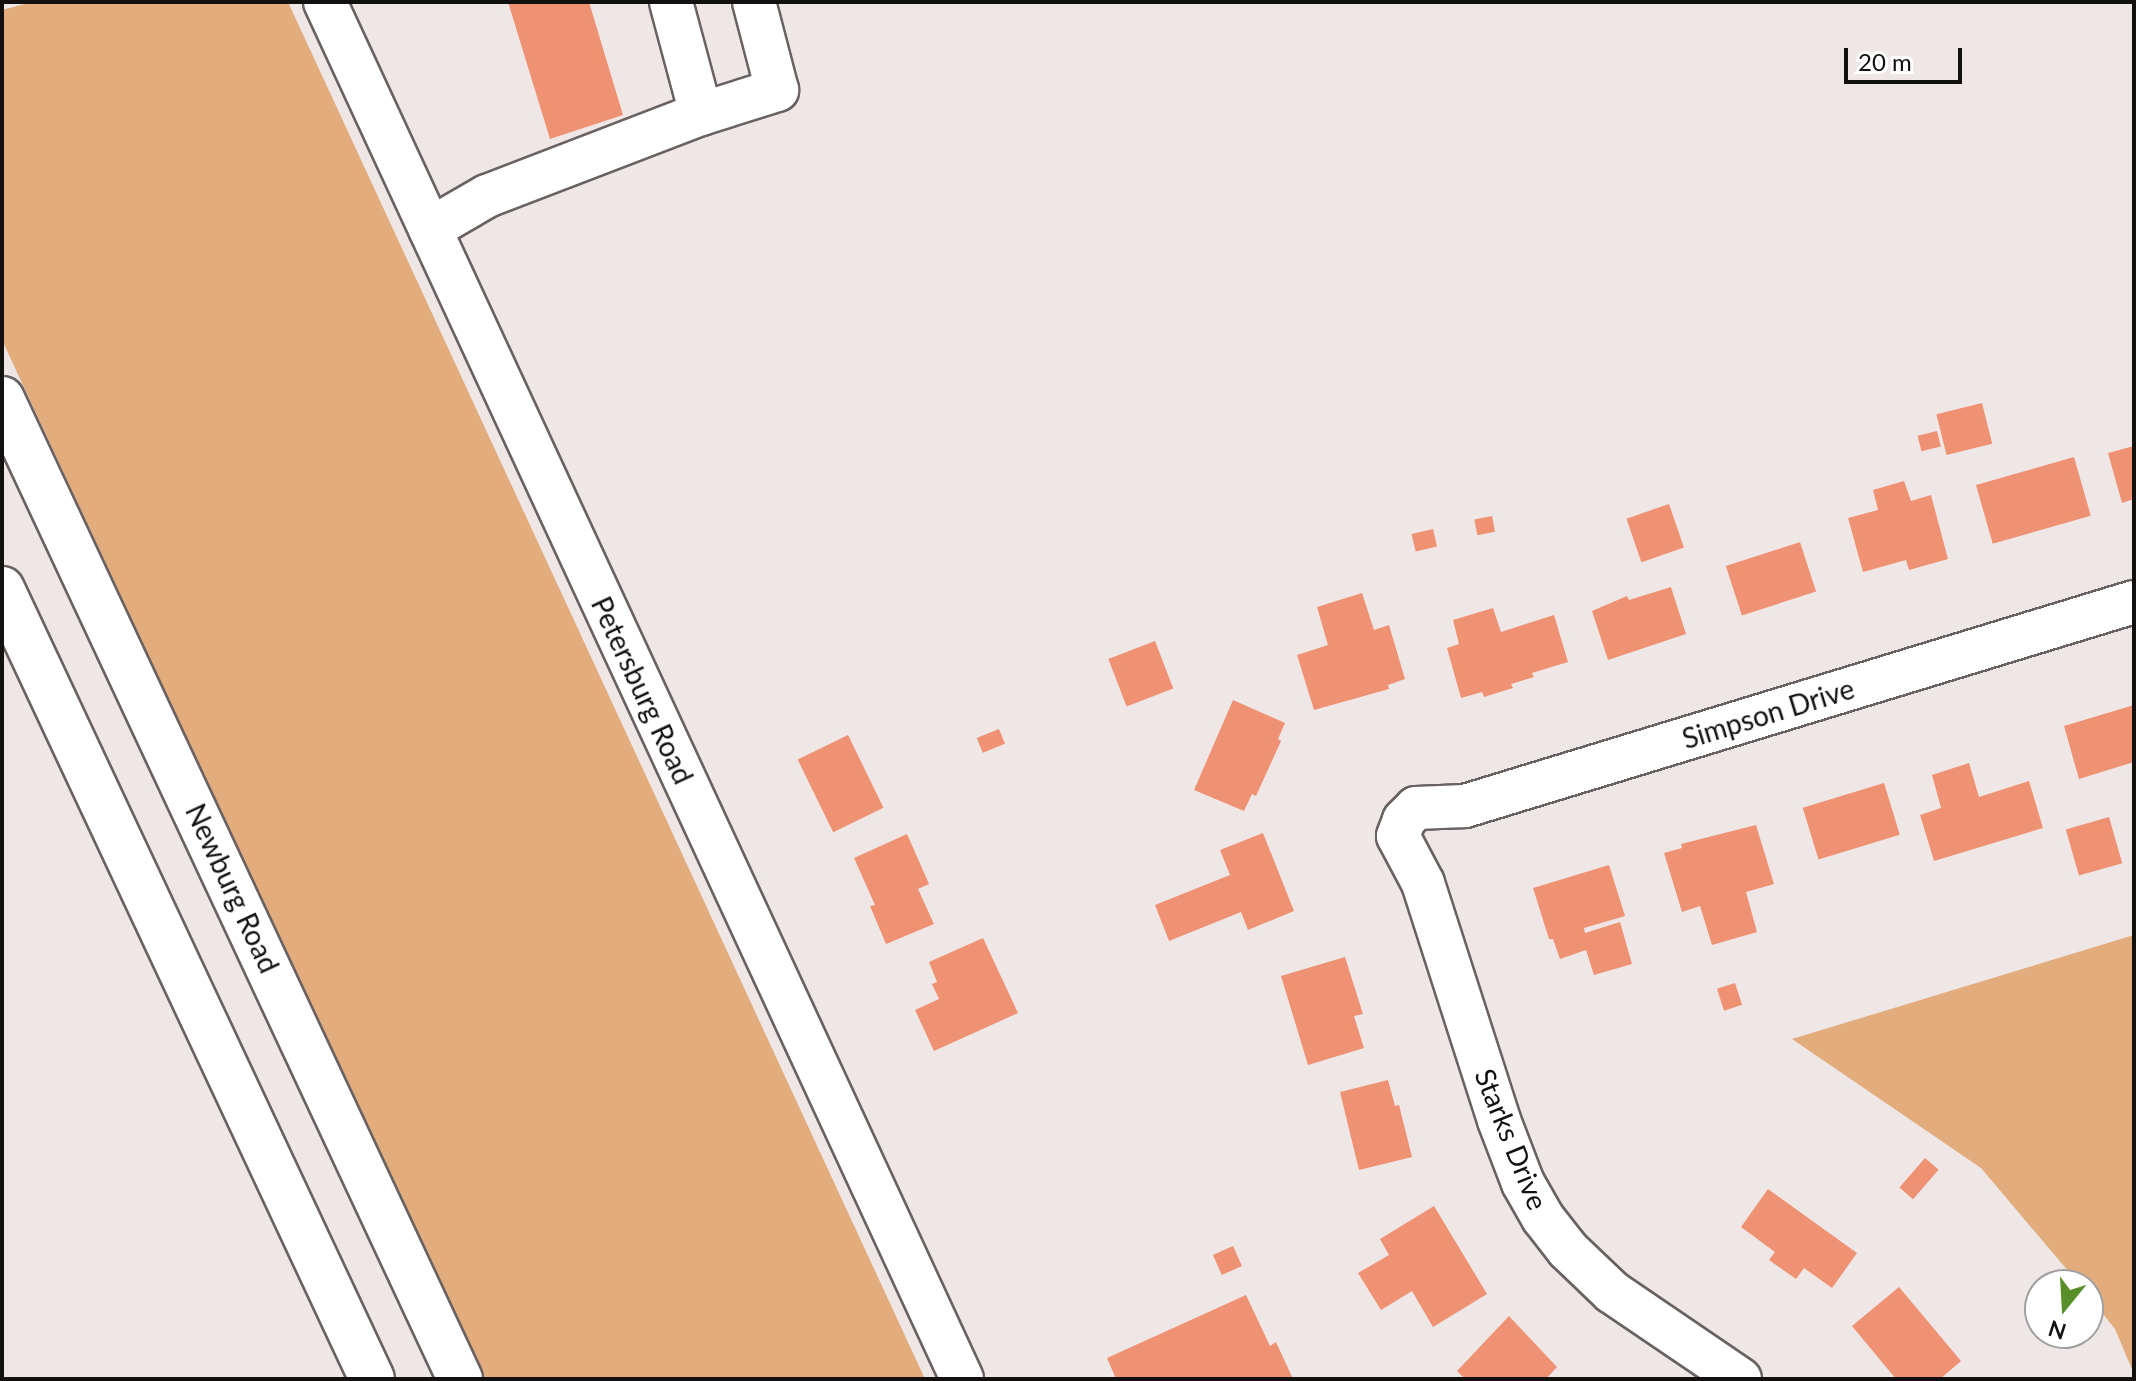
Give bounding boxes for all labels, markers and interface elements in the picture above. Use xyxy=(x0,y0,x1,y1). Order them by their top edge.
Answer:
scale bar xyxy=(1848,32,1966,82)
text: 20 m xyxy=(1858,47,1912,76)
street label: Petersburg Road xyxy=(585,591,701,789)
street label: Simpson Drive xyxy=(1678,671,1858,755)
street label: Newburg Road xyxy=(179,798,287,978)
street label: Starks Drive xyxy=(1469,1064,1555,1214)
north arrow xyxy=(2024,1269,2104,1349)
text: N xyxy=(2045,1315,2069,1346)

